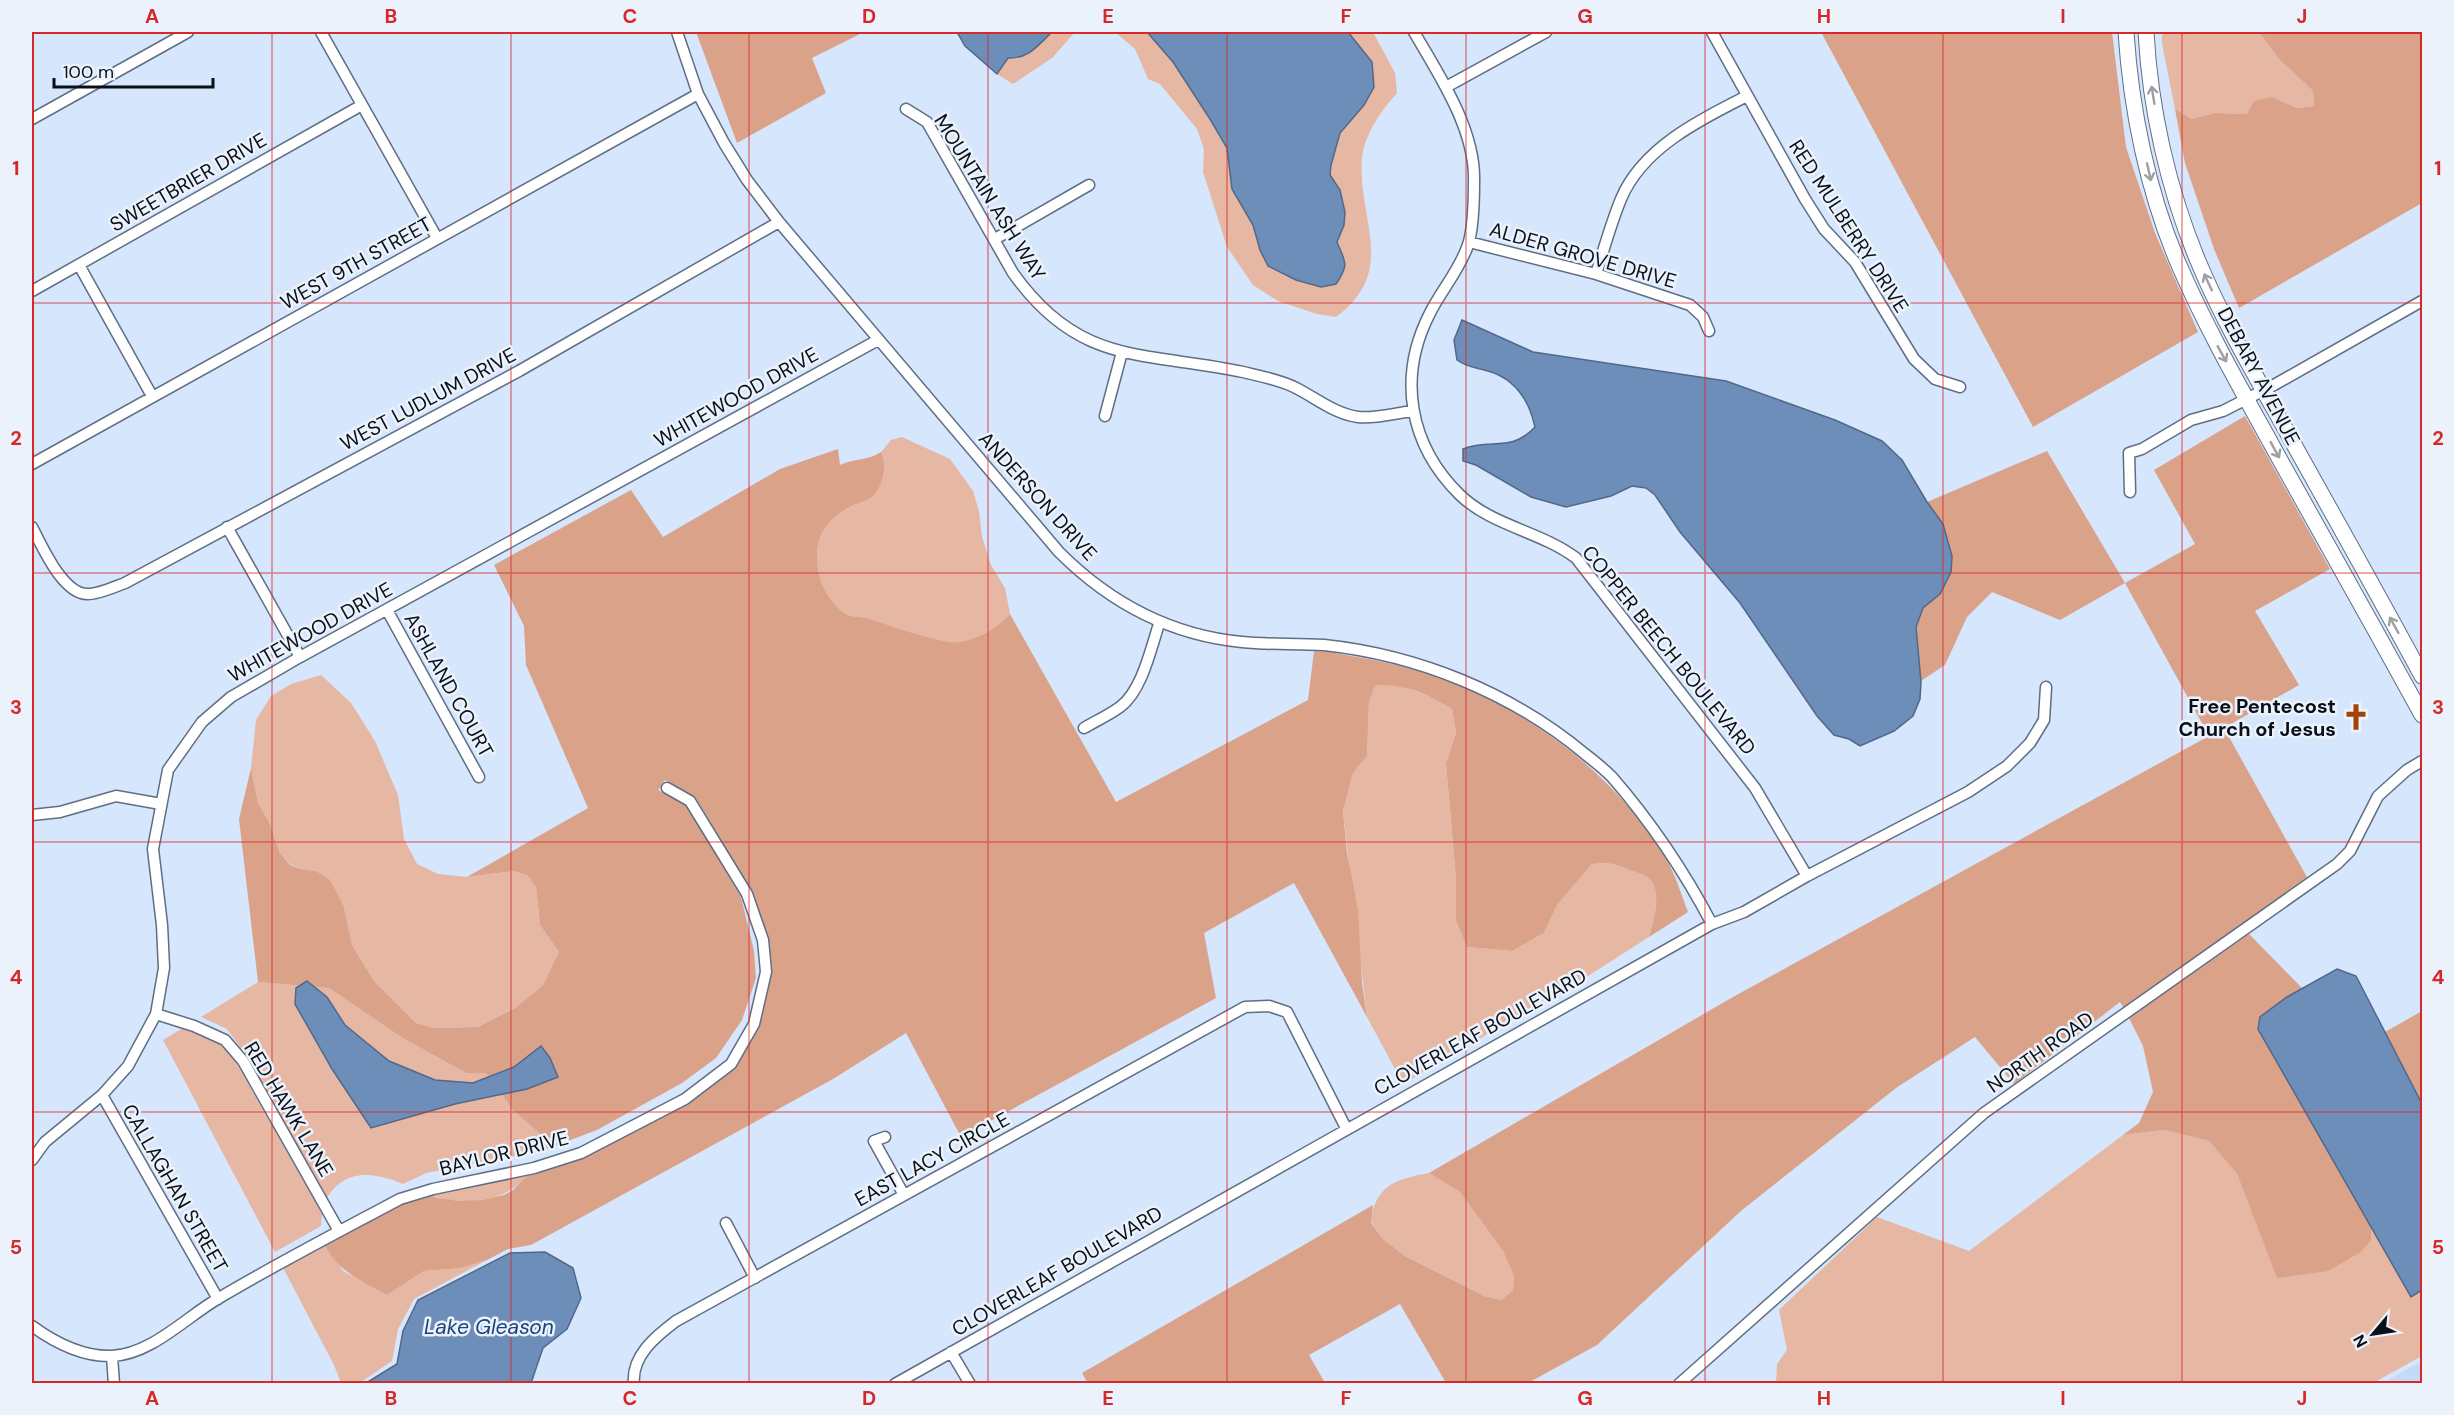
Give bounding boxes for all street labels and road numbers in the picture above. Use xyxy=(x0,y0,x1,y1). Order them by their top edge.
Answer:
street label: MOUNTAIN ASH WAY xyxy=(928,109,1052,285)
street label: SWEETBRIER DRIVE xyxy=(105,127,271,237)
street label: RED MULBERRY DRIVE xyxy=(1783,135,1915,317)
street label: WEST 9TH STREET xyxy=(276,211,436,315)
street label: ALDER GROVE DRIVE xyxy=(1487,216,1679,294)
street label: DEBARY AVENUE xyxy=(2212,303,2306,449)
street label: WHITEWOOD DRIVE xyxy=(649,341,823,453)
street label: WEST LUDLUM DRIVE xyxy=(336,342,520,456)
street label: ANDERSON DRIVE xyxy=(973,426,1103,566)
street label: COPPER BEECH BOULEVARD xyxy=(1576,540,1762,760)
street label: WHITEWOOD DRIVE xyxy=(223,576,397,688)
street label: ASHLAND COURT xyxy=(399,608,499,762)
street label: CLOVERLEAF BOULEVARD xyxy=(1369,963,1591,1101)
street label: NORTH ROAD xyxy=(1981,1006,2099,1098)
street label: RED HAWK LANE xyxy=(238,1037,340,1181)
street label: CALLAGHAN STREET xyxy=(116,1099,234,1277)
street label: EAST LACY CIRCLE xyxy=(850,1106,1014,1212)
street label: BAYLOR DRIVE xyxy=(437,1124,571,1182)
street label: CLOVERLEAF BOULEVARD xyxy=(947,1200,1167,1342)

